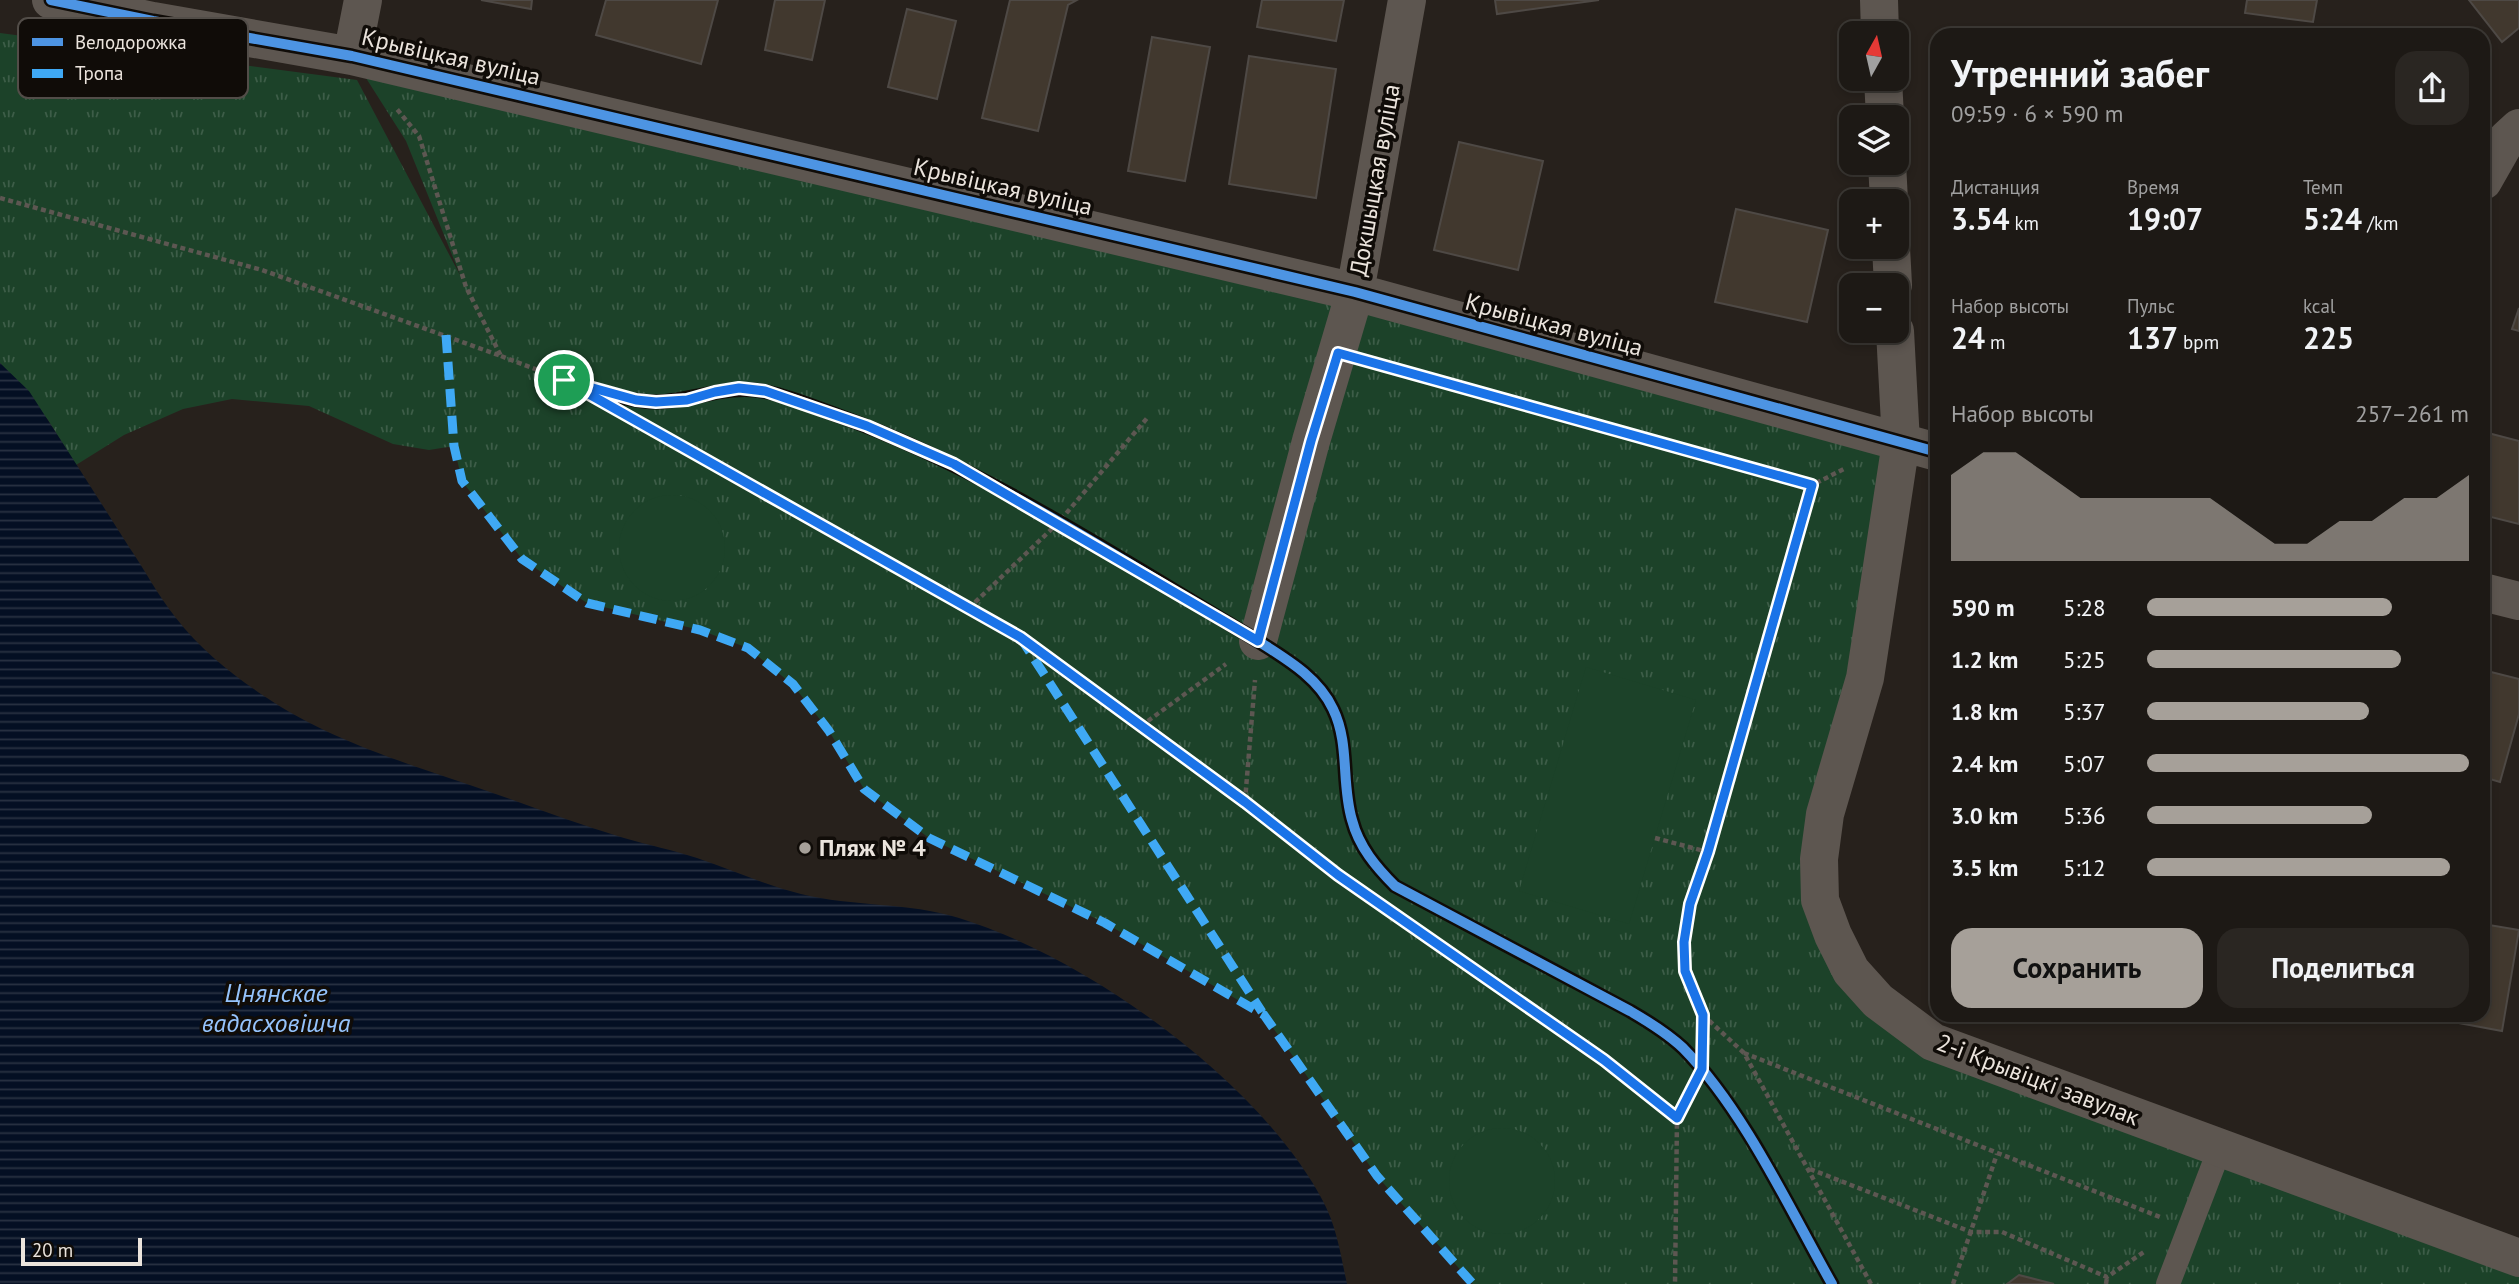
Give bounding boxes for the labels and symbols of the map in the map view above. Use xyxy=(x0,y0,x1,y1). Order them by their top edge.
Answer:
legend xyxy=(18,18,248,98)
street label: Крывіцкая вуліца xyxy=(359,21,544,92)
north arrow xyxy=(1839,21,1909,91)
text: Велодорожка xyxy=(75,30,187,54)
text: Тропа xyxy=(75,61,124,85)
street label: Докшыцкая вуліца xyxy=(1342,82,1407,278)
street label: Крывіцкая вуліца xyxy=(911,151,1096,222)
street label: Крывіцкая вуліца xyxy=(1462,286,1646,363)
pin xyxy=(534,350,594,410)
place label: Пляж № 4 xyxy=(819,832,926,863)
marker: Пляж № 4 xyxy=(797,840,813,856)
water label: Цнянскае вадасховішча xyxy=(202,976,351,1039)
street label: 2-і Крывіцкі завулак xyxy=(1932,1027,2144,1133)
scale bar xyxy=(21,1235,142,1267)

